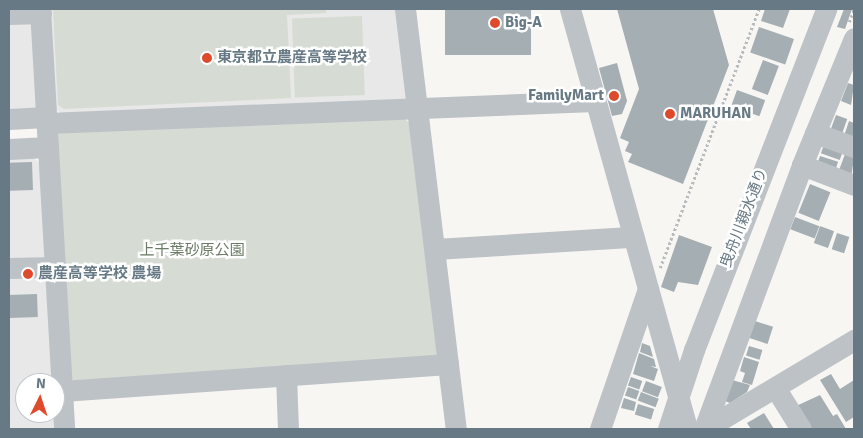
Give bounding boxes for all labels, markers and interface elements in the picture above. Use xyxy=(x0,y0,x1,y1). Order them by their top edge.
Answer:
place label: Big-A xyxy=(505,14,542,32)
marker: Big-A xyxy=(489,17,501,29)
place label: 東京都立農産高等学校 xyxy=(217,49,367,67)
marker: 東京都立農産高等学校 xyxy=(201,52,213,64)
place label: FamilyMart xyxy=(528,87,604,105)
marker: FamilyMart xyxy=(608,90,620,102)
place label: MARUHAN xyxy=(680,105,752,123)
marker: MARUHAN xyxy=(664,108,676,120)
street label: 曳舟川親水通り xyxy=(717,166,771,270)
park label: 上千葉砂原公園 xyxy=(140,242,244,260)
place label: 農産高等学校 農場 xyxy=(38,265,161,283)
marker: 農産高等学校 農場 xyxy=(22,268,34,280)
north arrow xyxy=(15,373,65,423)
text: N xyxy=(36,375,46,392)

